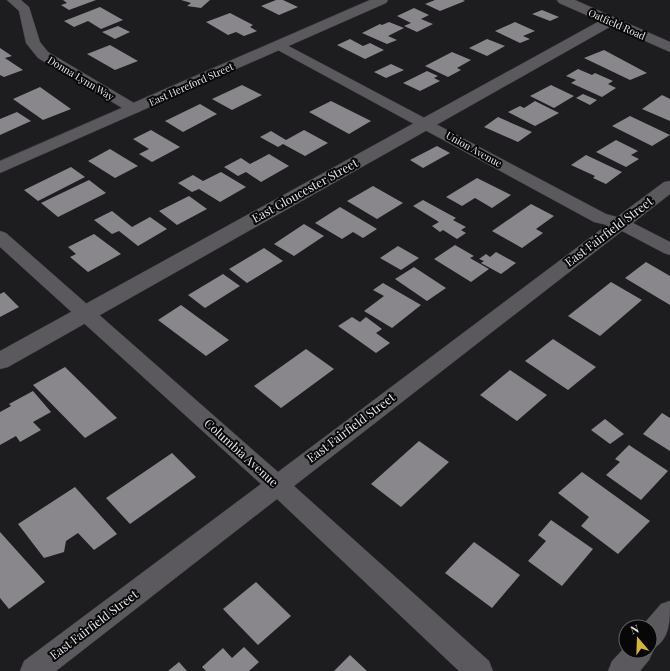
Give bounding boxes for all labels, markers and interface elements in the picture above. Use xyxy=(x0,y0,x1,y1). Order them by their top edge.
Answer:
street label: Oatfield Road xyxy=(586,5,648,43)
street label: Donna Lynn Way xyxy=(45,53,117,103)
street label: East Hereford Street xyxy=(146,59,236,109)
street label: Union Avenue xyxy=(443,128,505,170)
street label: East Gloucester Street xyxy=(249,154,361,226)
street label: East Fairfield Street xyxy=(561,192,656,270)
street label: East Fairfield Street xyxy=(303,388,398,466)
street label: Columbia Avenue xyxy=(201,415,282,490)
street label: East Fairfield Street xyxy=(46,585,141,663)
north arrow xyxy=(618,619,658,659)
text: N xyxy=(628,621,641,637)

